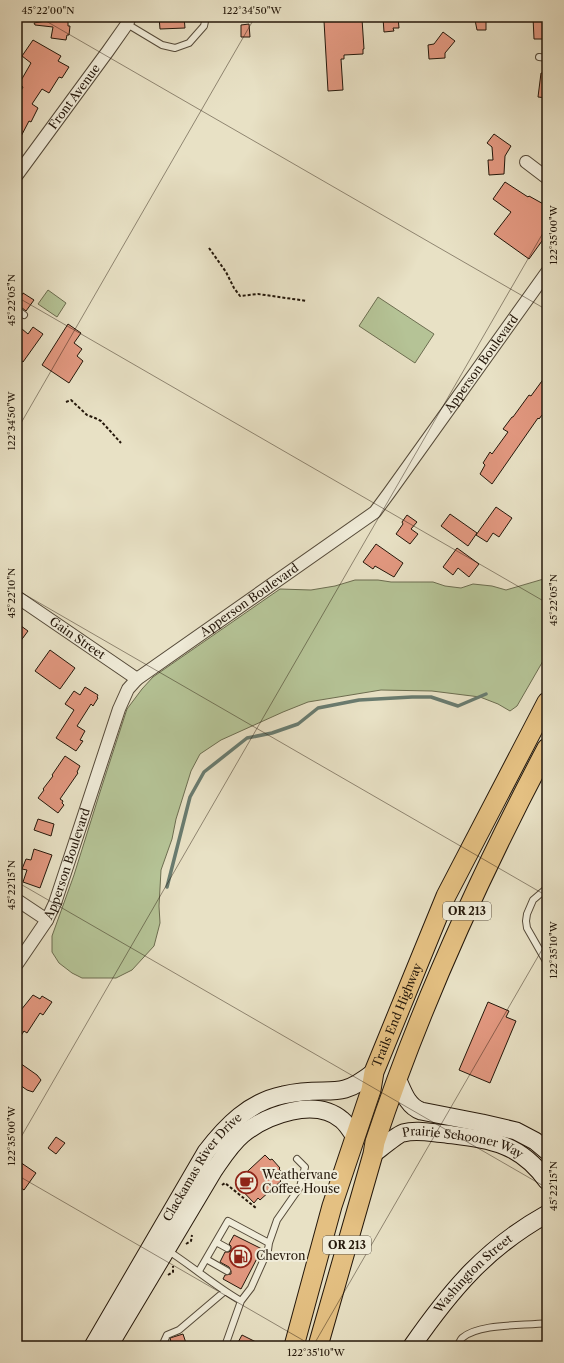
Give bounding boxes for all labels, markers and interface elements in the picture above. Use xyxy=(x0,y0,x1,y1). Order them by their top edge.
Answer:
text: 45°22'00"N xyxy=(22,4,74,17)
text: 122°34'50"W xyxy=(223,4,282,17)
street label: Front Avenue xyxy=(45,61,103,132)
text: 122°35'00"W xyxy=(547,204,560,265)
text: 45°22'05"N xyxy=(5,274,18,326)
street label: Apperson Boulevard xyxy=(440,311,521,416)
text: 122°34'50"W xyxy=(5,391,18,450)
street label: Apperson Boulevard xyxy=(196,560,302,640)
text: 45°22'10"N xyxy=(5,568,18,618)
text: 45°22'05"N xyxy=(547,574,560,626)
street label: Gain Street xyxy=(47,613,109,663)
street label: Apperson Boulevard xyxy=(40,805,93,923)
text: 45°22'15"N xyxy=(5,860,18,910)
road number: OR 213 xyxy=(443,902,491,920)
text: 122°35'10"W xyxy=(547,920,560,979)
street label: Trails End Highway xyxy=(369,960,425,1069)
text: 122°35'00"W xyxy=(5,1105,18,1166)
street label: Clackamas River Drive xyxy=(159,1109,245,1224)
street label: Prairie Schooner Way xyxy=(401,1123,527,1161)
text: 45°22'15"N xyxy=(547,1161,560,1211)
place label: Weathervane Coffee House xyxy=(261,1167,340,1196)
cafe icon: Weathervane Coffee House xyxy=(234,1169,260,1195)
street label: Washington Street xyxy=(430,1230,515,1317)
road number: OR 213 xyxy=(323,1236,371,1254)
fuel station icon: Chevron xyxy=(228,1243,254,1269)
place label: Chevron xyxy=(256,1248,306,1263)
text: 122°35'10"W xyxy=(287,1346,346,1359)

